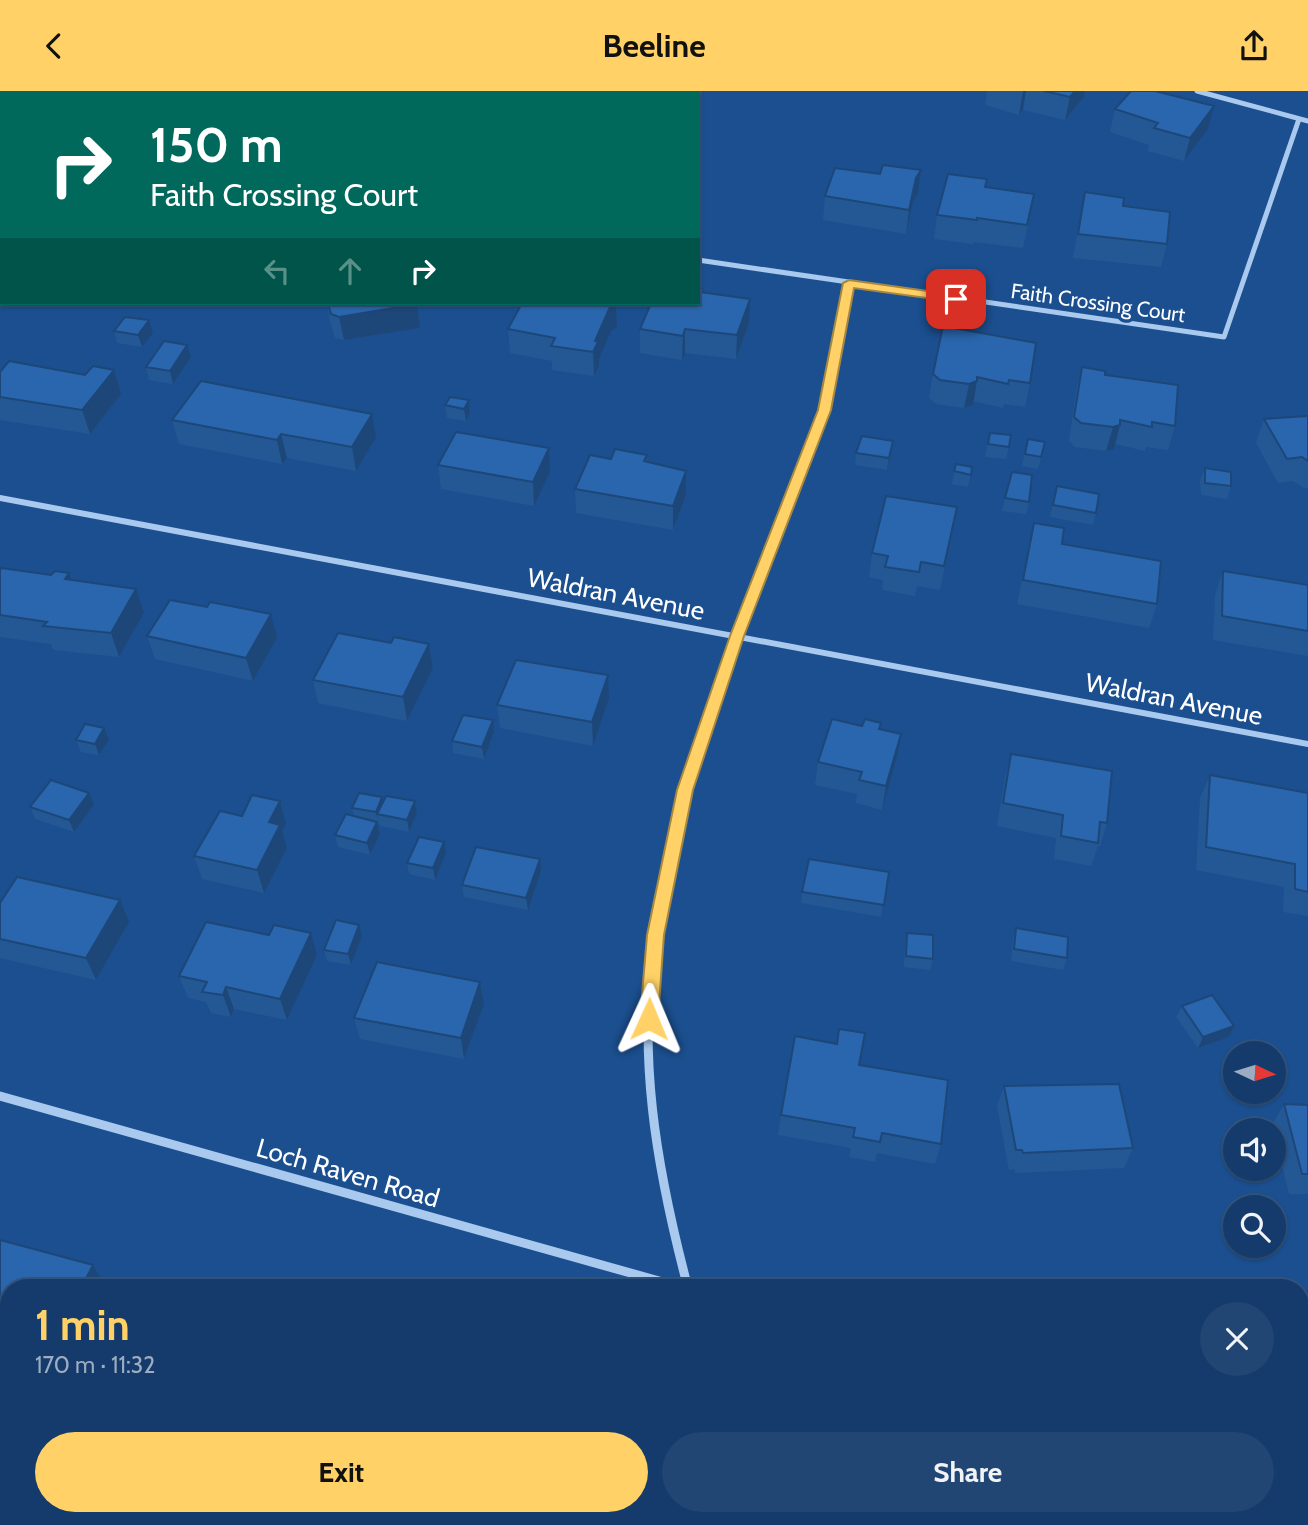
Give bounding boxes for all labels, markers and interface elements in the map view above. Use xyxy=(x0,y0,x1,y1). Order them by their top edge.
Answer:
text: Beeline xyxy=(602,26,706,65)
icon: back xyxy=(35,27,73,65)
icon: share xyxy=(1235,27,1273,65)
text: 150 m xyxy=(150,115,283,174)
icon: right xyxy=(35,119,126,210)
text: Faith Crossing Court xyxy=(150,175,418,214)
icon: left xyxy=(258,252,296,290)
icon: ahead xyxy=(331,252,369,290)
icon: right xyxy=(404,252,442,290)
pin xyxy=(926,269,986,329)
street label: Faith Crossing Court xyxy=(1009,278,1187,327)
icon: arrive xyxy=(937,280,975,318)
street label: Waldran Avenue xyxy=(525,561,707,627)
street label: Waldran Avenue xyxy=(1083,666,1265,732)
position arrow xyxy=(612,982,686,1056)
north arrow xyxy=(1223,1041,1286,1104)
map controls xyxy=(1223,1041,1286,1258)
button: sound xyxy=(1223,1118,1286,1181)
street label: Loch Raven Road xyxy=(253,1132,443,1214)
button: search xyxy=(1223,1195,1286,1258)
text: 1 min xyxy=(35,1299,130,1351)
button: close xyxy=(1200,1302,1274,1376)
text: 170 m · 11:32 xyxy=(35,1351,155,1379)
button: Exit xyxy=(35,1432,648,1512)
button: Share xyxy=(662,1432,1274,1512)

